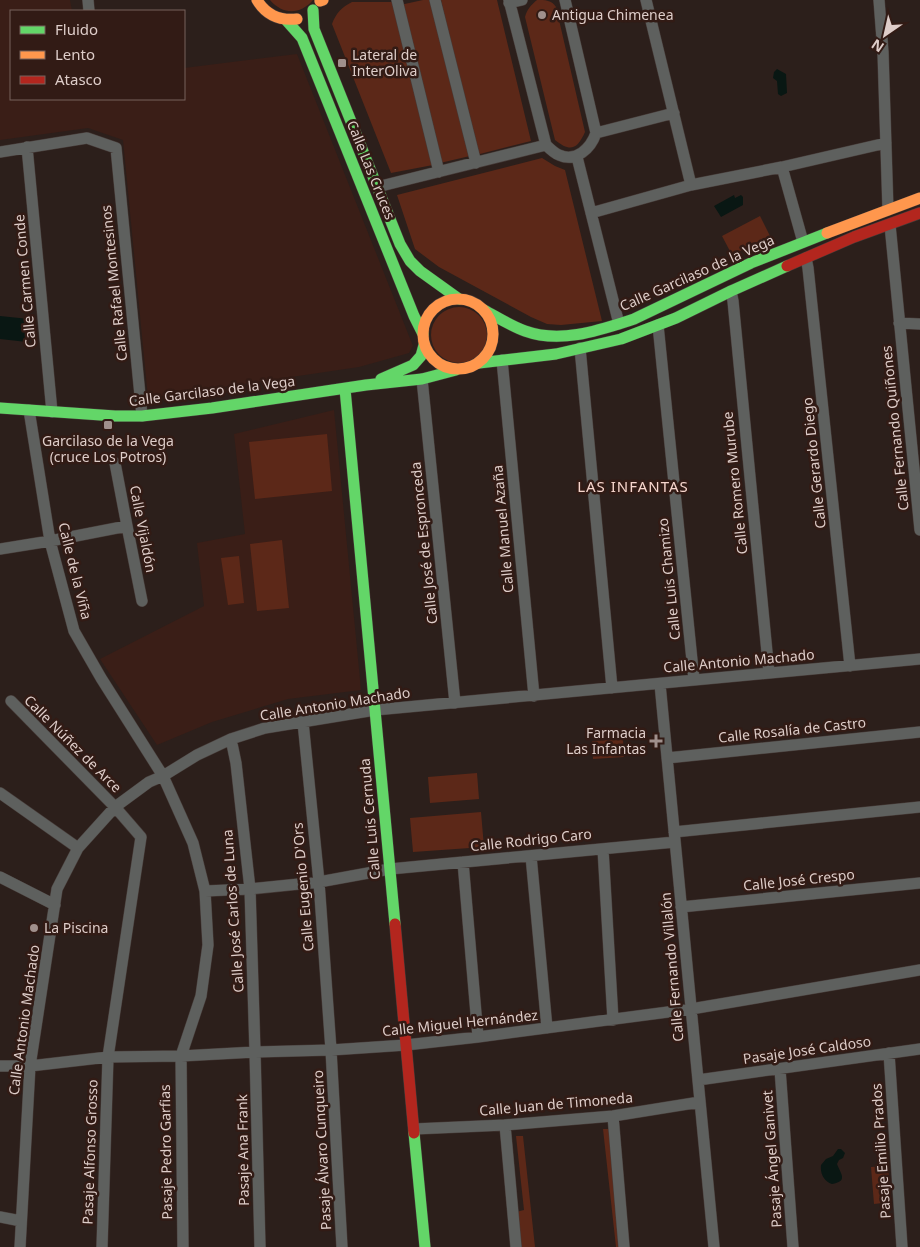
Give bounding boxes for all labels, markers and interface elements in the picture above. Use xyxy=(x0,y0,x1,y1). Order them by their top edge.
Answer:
place label: Antigua Chimenea xyxy=(552,5,674,24)
marker: Antigua Chimenea xyxy=(536,9,548,21)
legend xyxy=(10,10,185,100)
north arrow xyxy=(860,10,910,60)
text: Fluido xyxy=(55,19,98,39)
text: N xyxy=(867,35,887,57)
text: Lento xyxy=(55,44,95,64)
place label: Lateral de InterOliva xyxy=(352,45,417,80)
marker: Lateral de InterOliva xyxy=(336,57,348,69)
text: Atasco xyxy=(55,69,102,89)
street label: Calle Las Cruces xyxy=(343,117,400,223)
street label: Calle Rafael Montesinos xyxy=(96,204,131,362)
street label: Calle Carmen Conde xyxy=(9,214,40,348)
street label: Calle Garcilaso de la Vega xyxy=(616,230,777,315)
street label: Calle Fernando Quiñones xyxy=(876,344,913,512)
street label: Calle Garcilaso de la Vega xyxy=(128,371,296,410)
street label: Calle Gerardo Diego xyxy=(797,396,830,530)
street label: Calle Romero Murube xyxy=(718,411,751,555)
marker: Garcilaso de la Vega (cruce Los Potros) xyxy=(102,419,114,431)
place label: Garcilaso de la Vega (cruce Los Potros) xyxy=(42,431,174,466)
street label: Calle José de Espronceda xyxy=(406,461,441,625)
street label: Calle Manuel Azaña xyxy=(487,464,518,594)
district label: LAS INFANTAS xyxy=(577,476,689,496)
street label: Calle Vijaldón xyxy=(126,484,161,574)
street label: Calle Luis Chamizo xyxy=(653,517,684,641)
street label: Calle de la Viña xyxy=(54,520,97,621)
street label: Calle Antonio Machado xyxy=(663,644,815,677)
street label: Calle Antonio Machado xyxy=(258,682,411,725)
street label: Calle Núñez de Arce xyxy=(20,691,126,797)
street label: Calle Rosalía de Castro xyxy=(717,712,867,747)
place label: Farmacia Las Infantas xyxy=(566,723,646,758)
marker: Farmacia Las Infantas xyxy=(650,735,662,747)
street label: Calle Luis Cernuda xyxy=(355,758,384,880)
street label: Calle Eugenio D'Ors xyxy=(287,821,318,952)
street label: Calle Rodrigo Caro xyxy=(469,824,593,855)
street label: Calle José Carlos de Luna xyxy=(217,829,248,993)
street label: Calle José Crespo xyxy=(742,864,856,895)
street label: Calle Fernando Villalón xyxy=(655,891,688,1043)
place label: La Piscina xyxy=(44,918,108,937)
marker: La Piscina xyxy=(28,922,40,934)
street label: Calle Antonio Machado xyxy=(4,943,43,1096)
street label: Calle Miguel Hernández xyxy=(381,1005,539,1040)
street label: Pasaje José Caldoso xyxy=(742,1031,872,1068)
street label: Pasaje Álvaro Cunqueiro xyxy=(308,1070,335,1230)
street label: Pasaje Alfonso Grosso xyxy=(77,1079,102,1225)
street label: Pasaje Emilio Prados xyxy=(866,1083,895,1219)
street label: Pasaje Pedro Garfias xyxy=(155,1084,176,1220)
street label: Calle Juan de Timoneda xyxy=(478,1087,634,1120)
street label: Pasaje Ángel Ganivet xyxy=(757,1090,786,1228)
street label: Pasaje Ana Frank xyxy=(232,1093,253,1206)

